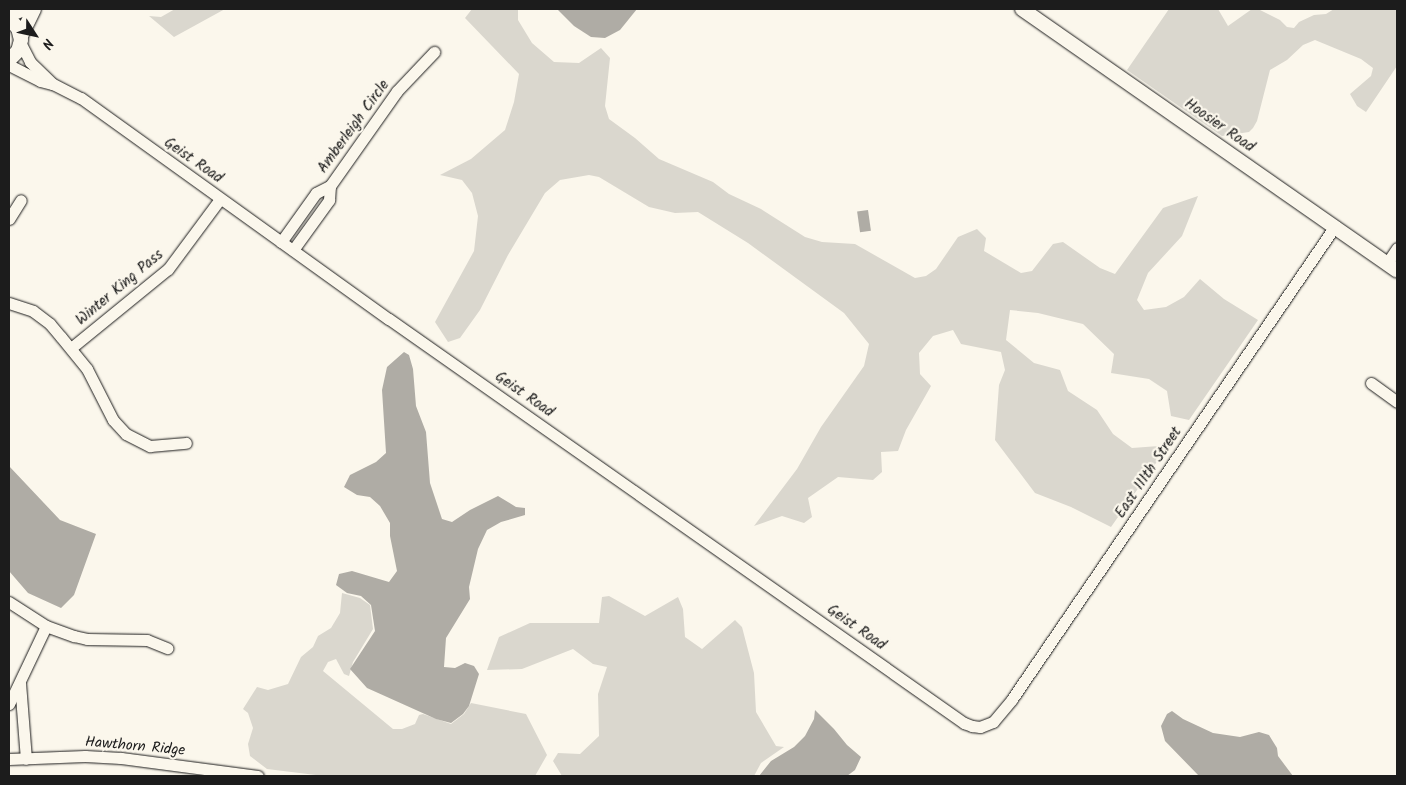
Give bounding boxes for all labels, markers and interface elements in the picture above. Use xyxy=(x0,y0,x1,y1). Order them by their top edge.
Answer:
north arrow xyxy=(10,10,60,60)
text: N xyxy=(36,34,59,54)
street label: Amberleigh Circle xyxy=(314,77,394,177)
street label: Hoosier Road xyxy=(1180,95,1258,157)
street label: Geist Road xyxy=(160,134,226,188)
street label: Winter King Pass xyxy=(73,246,167,330)
street label: Geist Road xyxy=(491,368,557,422)
street label: East 111th Street xyxy=(1112,424,1186,522)
street label: Geist Road xyxy=(823,601,889,655)
street label: Hawthorn Ridge xyxy=(84,734,186,760)

